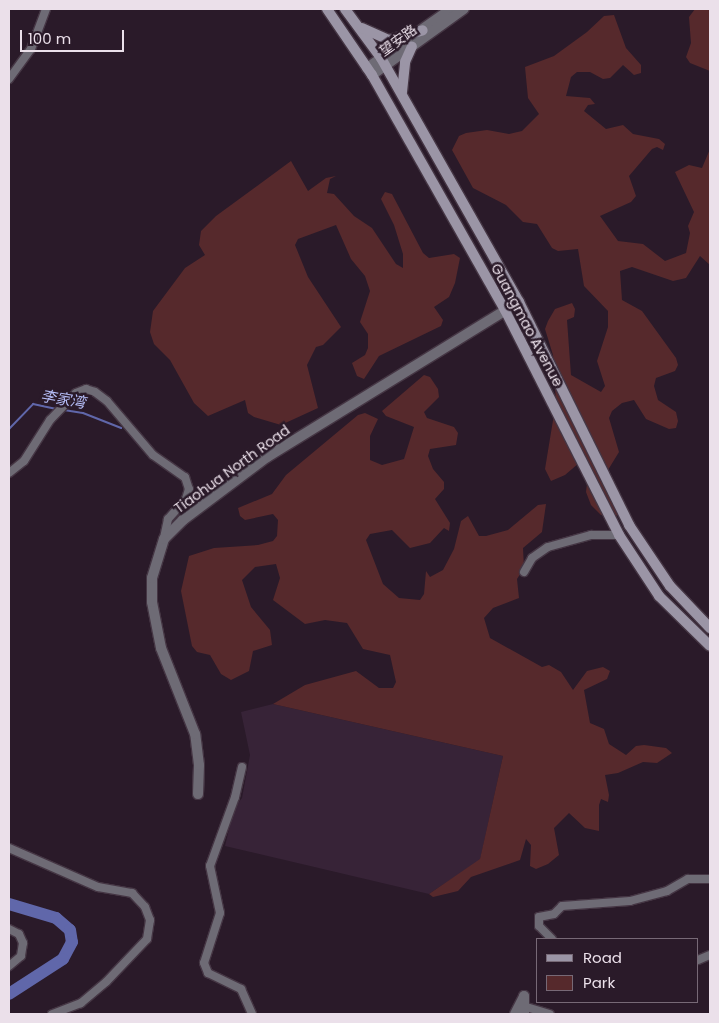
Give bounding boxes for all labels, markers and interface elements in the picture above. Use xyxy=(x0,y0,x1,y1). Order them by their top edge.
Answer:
scale bar xyxy=(22,20,126,52)
street label: 望安路 xyxy=(376,21,420,59)
text: 100 m xyxy=(28,28,71,49)
street label: Guangmao Avenue xyxy=(487,261,567,389)
water label: 李家湾 xyxy=(39,386,87,412)
street label: Tiaohua North Road xyxy=(171,421,293,517)
legend xyxy=(536,938,699,1003)
text: Road xyxy=(583,947,622,968)
text: Park xyxy=(583,972,615,993)

